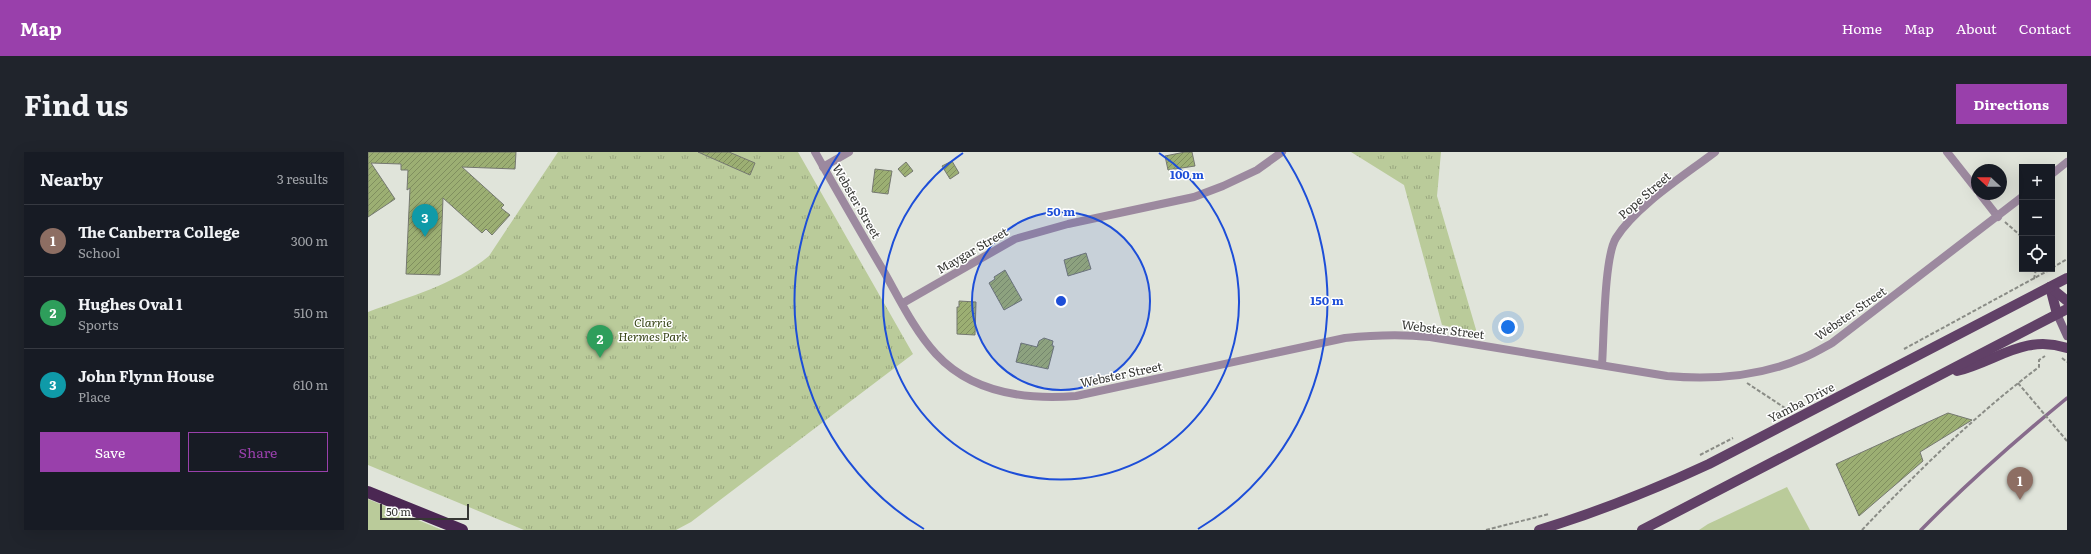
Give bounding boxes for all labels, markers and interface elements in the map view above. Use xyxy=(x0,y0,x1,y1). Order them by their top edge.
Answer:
text: Map xyxy=(20,14,62,42)
text: Home xyxy=(1842,18,1882,38)
text: Map xyxy=(1904,18,1934,38)
text: About xyxy=(1956,18,1997,38)
text: Contact xyxy=(2019,18,2071,38)
text: Find us xyxy=(24,83,128,125)
button: Directions xyxy=(1956,84,2067,124)
street label: Webster Street xyxy=(828,160,886,242)
north arrow xyxy=(1971,164,2007,200)
map controls xyxy=(2019,164,2055,272)
button: + xyxy=(2019,164,2055,200)
text: 100 m xyxy=(1170,165,1204,183)
text: Nearby xyxy=(40,166,103,191)
street label: Pope Street xyxy=(1614,167,1674,223)
text: 3 results xyxy=(277,169,328,188)
button: − xyxy=(2019,200,2055,236)
text: 50 m xyxy=(1047,202,1075,220)
pin: 3 xyxy=(412,204,438,237)
text: The Canberra College xyxy=(78,220,240,243)
street label: Maygar Street xyxy=(933,222,1011,278)
text: 1 xyxy=(50,231,56,250)
text: 300 m xyxy=(291,231,328,250)
button: locate xyxy=(2019,236,2055,272)
text: School xyxy=(78,243,120,262)
street label: Webster Street xyxy=(1811,282,1890,344)
text: 150 m xyxy=(1310,291,1344,309)
text: Hughes Oval 1 xyxy=(78,292,183,315)
centre of rings xyxy=(1054,294,1068,308)
text: 2 xyxy=(50,303,56,322)
text: 510 m xyxy=(293,303,328,322)
park label: Clarrie Hermes Park xyxy=(618,313,688,345)
text: Sports xyxy=(78,315,118,334)
street label: Webster Street xyxy=(1400,315,1486,343)
your location xyxy=(1498,317,1518,337)
pin: 2 xyxy=(587,325,613,358)
street label: Webster Street xyxy=(1078,356,1164,391)
text: John Flynn House xyxy=(78,364,214,387)
text: 3 xyxy=(49,375,57,394)
text: 610 m xyxy=(293,375,328,394)
street label: Yamba Drive xyxy=(1765,377,1837,427)
text: Place xyxy=(78,387,110,406)
button: Save xyxy=(40,432,180,472)
button: Share xyxy=(188,432,328,472)
pin: 1 xyxy=(2007,467,2033,500)
scale bar xyxy=(380,502,469,521)
text: 50 m xyxy=(386,503,411,519)

